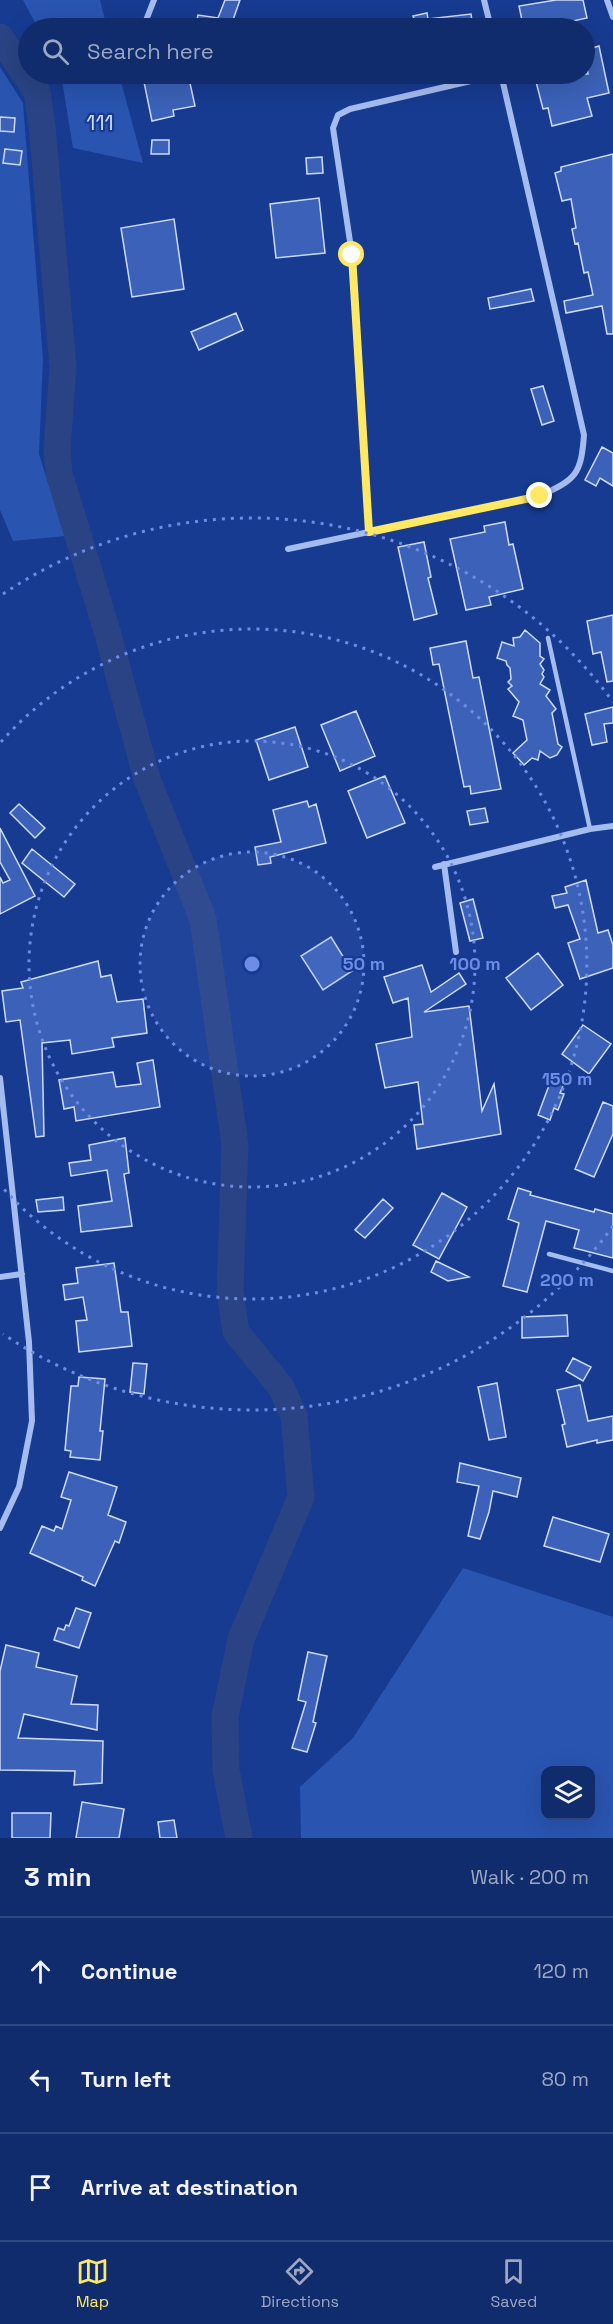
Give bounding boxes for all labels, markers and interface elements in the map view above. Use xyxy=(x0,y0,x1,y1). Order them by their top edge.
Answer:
search box xyxy=(18,18,595,84)
icon: search xyxy=(39,35,72,68)
text: Search here xyxy=(87,37,214,65)
park label: 111 xyxy=(86,108,114,136)
route start xyxy=(338,241,364,267)
route end xyxy=(526,482,552,508)
text: 50 m xyxy=(343,952,385,975)
text: 100 m xyxy=(449,952,501,975)
centre of rings xyxy=(242,954,262,974)
text: 150 m xyxy=(542,1067,592,1090)
text: 200 m xyxy=(540,1268,594,1291)
map controls xyxy=(541,1766,595,1820)
button: layers xyxy=(541,1766,595,1820)
text: 3 min xyxy=(24,1860,92,1894)
text: Walk · 200 m xyxy=(470,1864,589,1890)
icon: ahead xyxy=(24,1955,57,1988)
text: Continue xyxy=(81,1957,177,1985)
text: 120 m xyxy=(533,1958,589,1984)
icon: left xyxy=(24,2063,57,2096)
text: Turn left xyxy=(81,2065,171,2093)
text: 80 m xyxy=(541,2066,589,2092)
icon: arrive xyxy=(24,2171,57,2204)
text: Arrive at destination xyxy=(81,2173,298,2201)
tab: Map xyxy=(76,2255,109,2312)
tab: Directions xyxy=(261,2255,339,2312)
tab: Saved xyxy=(491,2255,537,2312)

